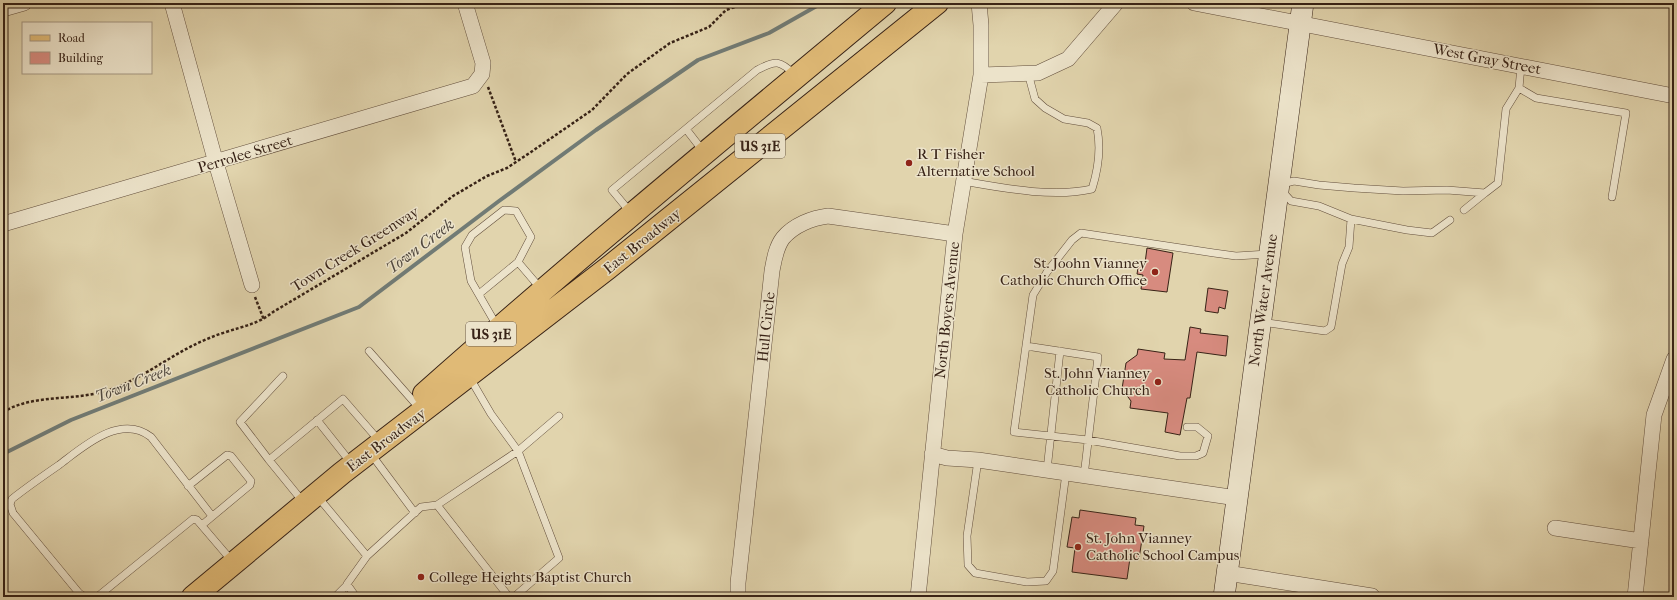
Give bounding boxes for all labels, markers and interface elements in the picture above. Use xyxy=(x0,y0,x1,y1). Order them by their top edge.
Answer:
legend xyxy=(22,22,152,74)
text: Road xyxy=(58,31,85,45)
street label: West Gray Street xyxy=(1430,40,1543,78)
text: Building xyxy=(58,51,103,65)
street label: Perrolee Street xyxy=(196,131,295,177)
road number: US 31E xyxy=(735,134,785,158)
place label: R T Fisher Alternative School xyxy=(916,145,1035,180)
marker: R T Fisher Alternative School xyxy=(904,158,914,168)
street label: Town Creek Greenway xyxy=(288,202,423,296)
street label: East Broadway xyxy=(600,204,685,278)
water label: Town Creek xyxy=(382,214,458,278)
street label: North Water Avenue xyxy=(1245,232,1281,367)
street label: North Boyers Avenue xyxy=(931,240,963,379)
place label: St. Joohn Vianney Catholic Church Office xyxy=(1000,254,1148,289)
marker: St. Joohn Vianney Catholic Church Office xyxy=(1150,267,1160,277)
street label: Hull Circle xyxy=(753,290,779,363)
road number: US 31E xyxy=(466,322,516,346)
water label: Town Creek xyxy=(92,360,174,406)
place label: St. John Vianney Catholic Church xyxy=(1044,364,1151,399)
marker: St. John Vianney Catholic Church xyxy=(1153,377,1163,387)
street label: East Broadway xyxy=(343,404,430,476)
place label: St. John Vianney Catholic School Campus xyxy=(1086,529,1240,564)
marker: St. John Vianney Catholic School Campus xyxy=(1073,542,1083,552)
place label: College Heights Baptist Church xyxy=(429,568,632,586)
marker: College Heights Baptist Church xyxy=(416,572,426,582)

